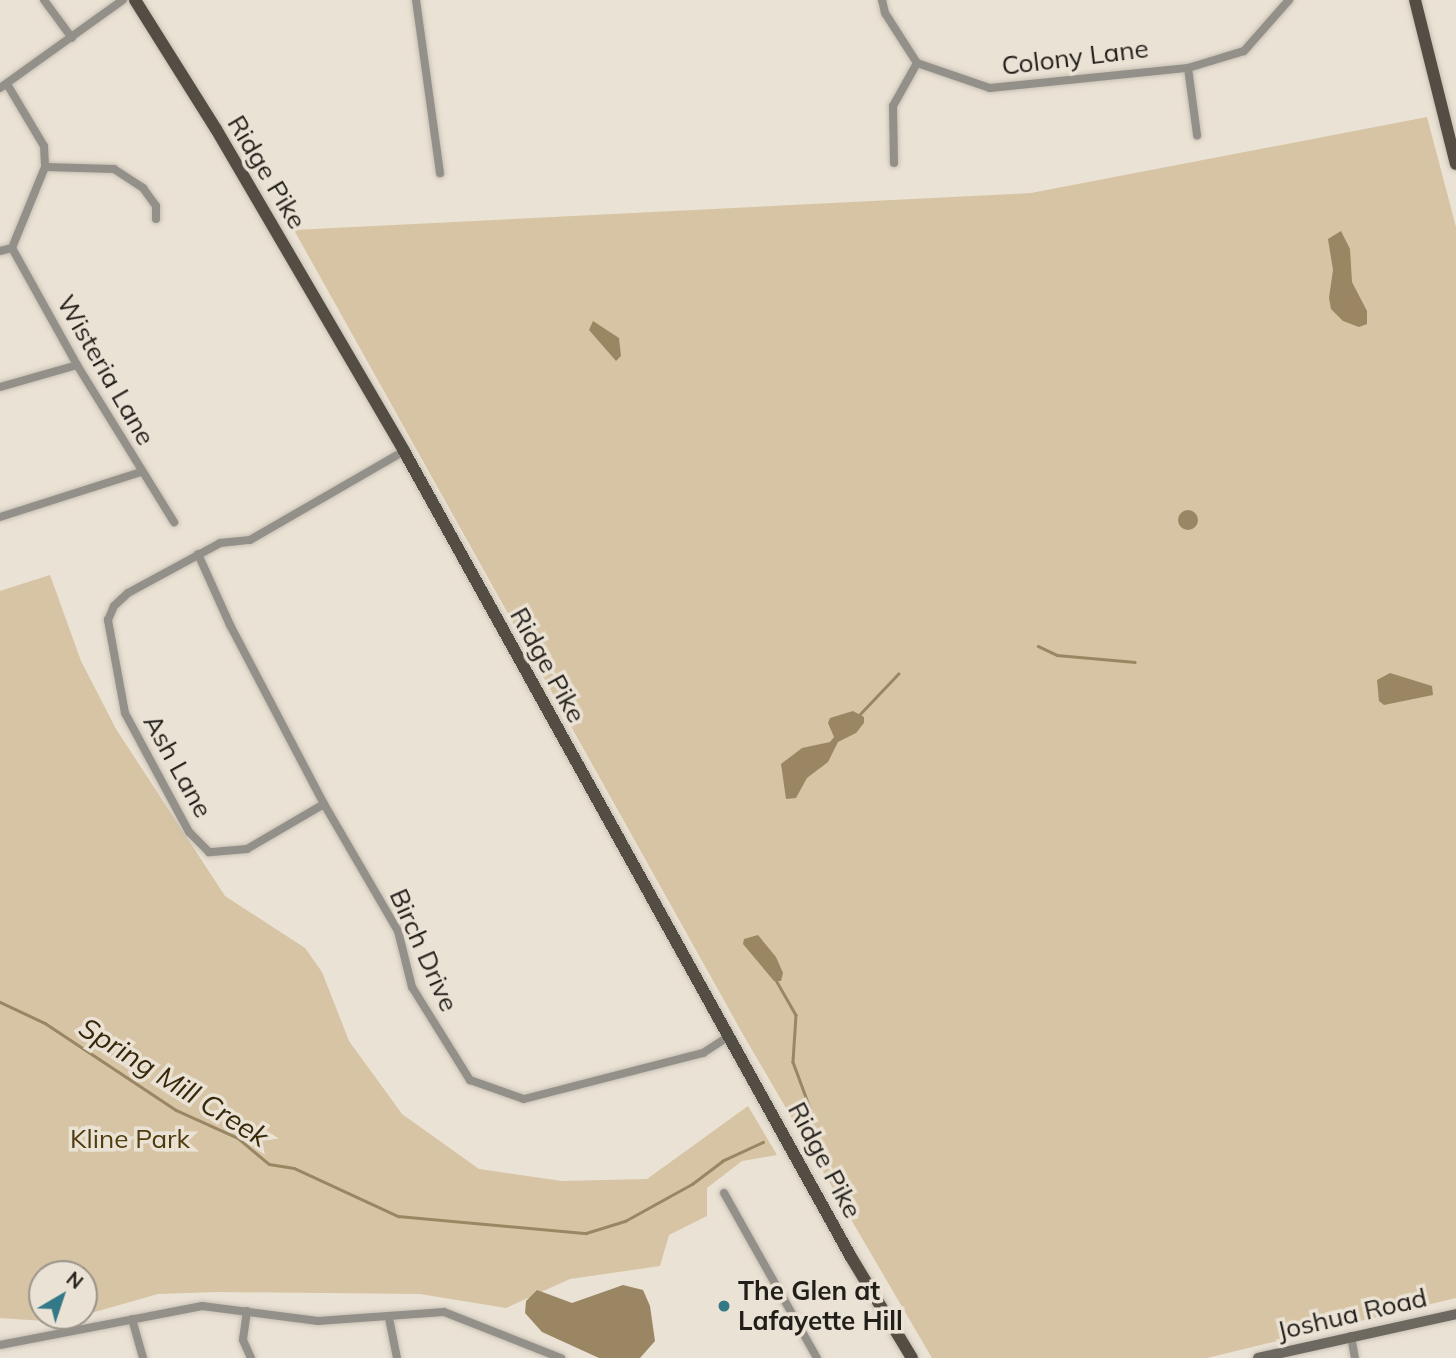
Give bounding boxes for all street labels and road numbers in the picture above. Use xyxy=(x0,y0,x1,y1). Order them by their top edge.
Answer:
street label: Colony Lane xyxy=(1000,33,1150,81)
street label: Ridge Pike xyxy=(221,110,313,234)
street label: Wisteria Lane xyxy=(50,289,162,451)
street label: Ridge Pike xyxy=(504,602,592,728)
street label: Ash Lane xyxy=(137,709,219,823)
street label: Birch Drive xyxy=(383,884,465,1016)
street label: Ridge Pike xyxy=(781,1097,869,1223)
street label: Joshua Road xyxy=(1274,1282,1430,1346)

